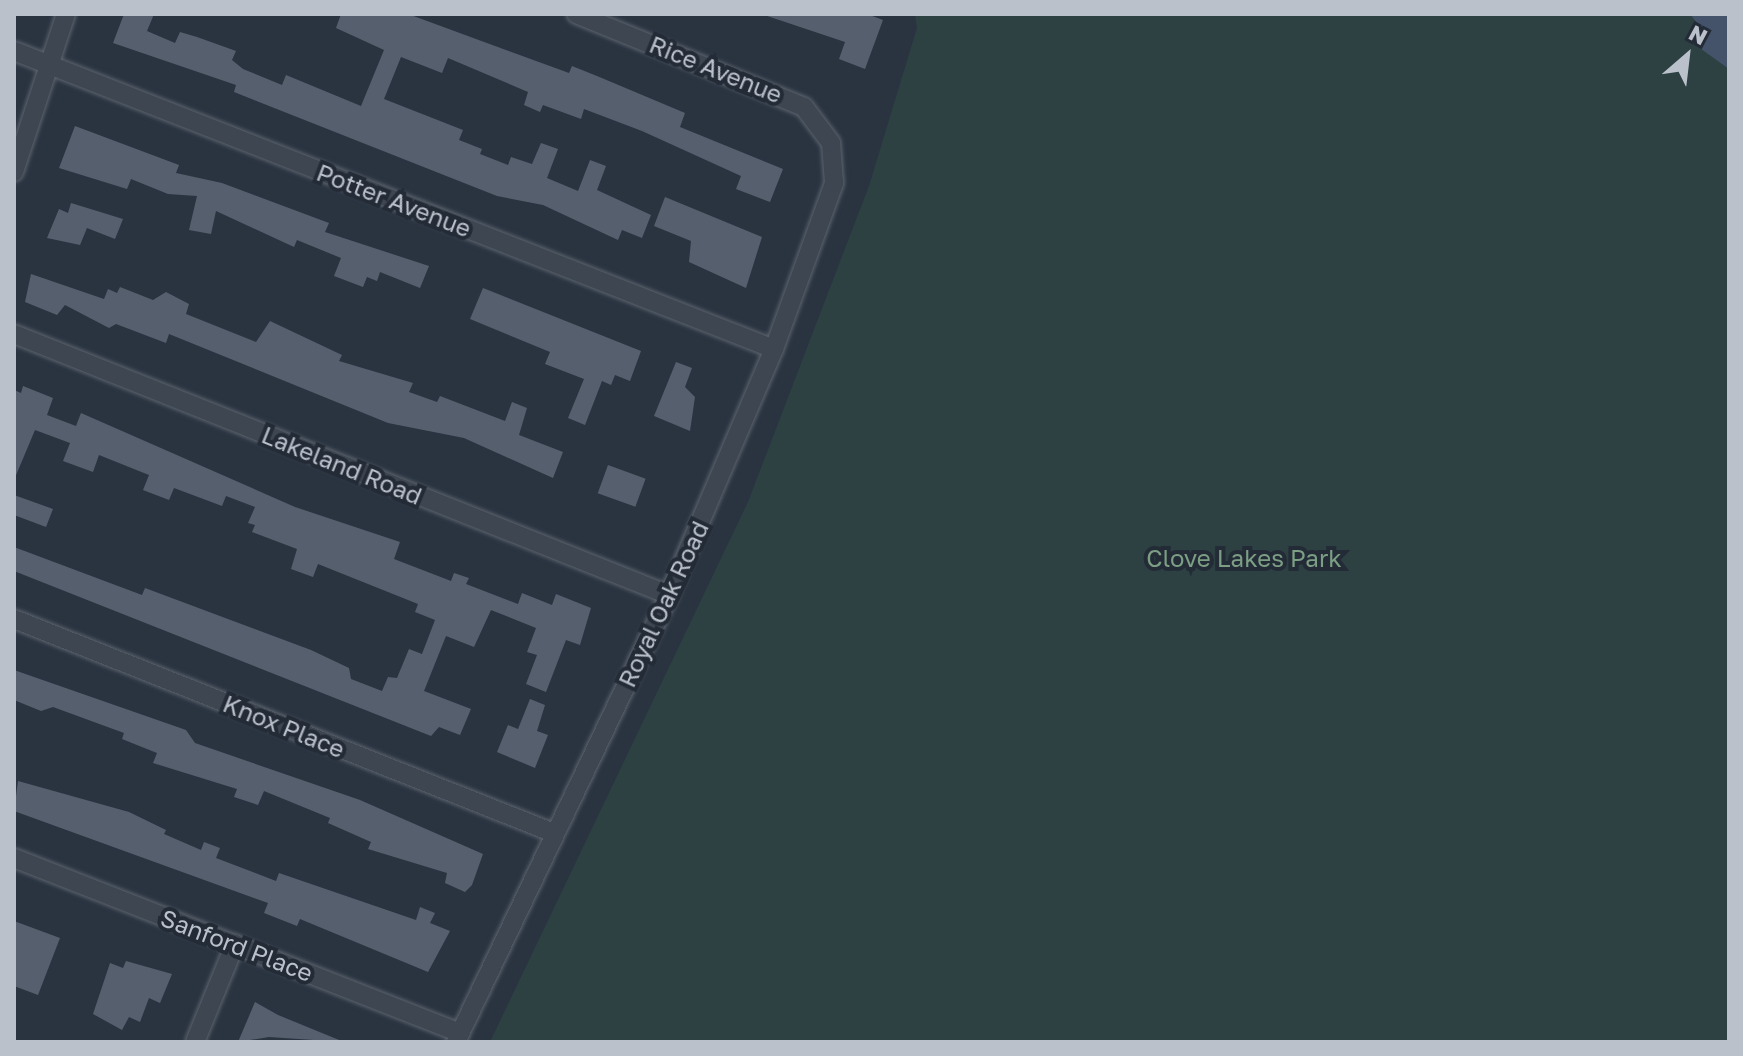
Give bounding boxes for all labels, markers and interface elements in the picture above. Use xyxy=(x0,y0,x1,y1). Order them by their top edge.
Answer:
north arrow xyxy=(1647,16,1727,96)
text: N xyxy=(1685,19,1712,50)
street label: Rice Avenue xyxy=(645,29,787,109)
street label: Potter Avenue xyxy=(313,157,475,243)
street label: Lakeland Road xyxy=(258,420,426,510)
street label: Royal Oak Road xyxy=(612,517,714,691)
park label: Clove Lakes Park xyxy=(1146,544,1342,572)
street label: Knox Place xyxy=(219,689,349,763)
street label: Sanford Place xyxy=(157,903,317,987)

